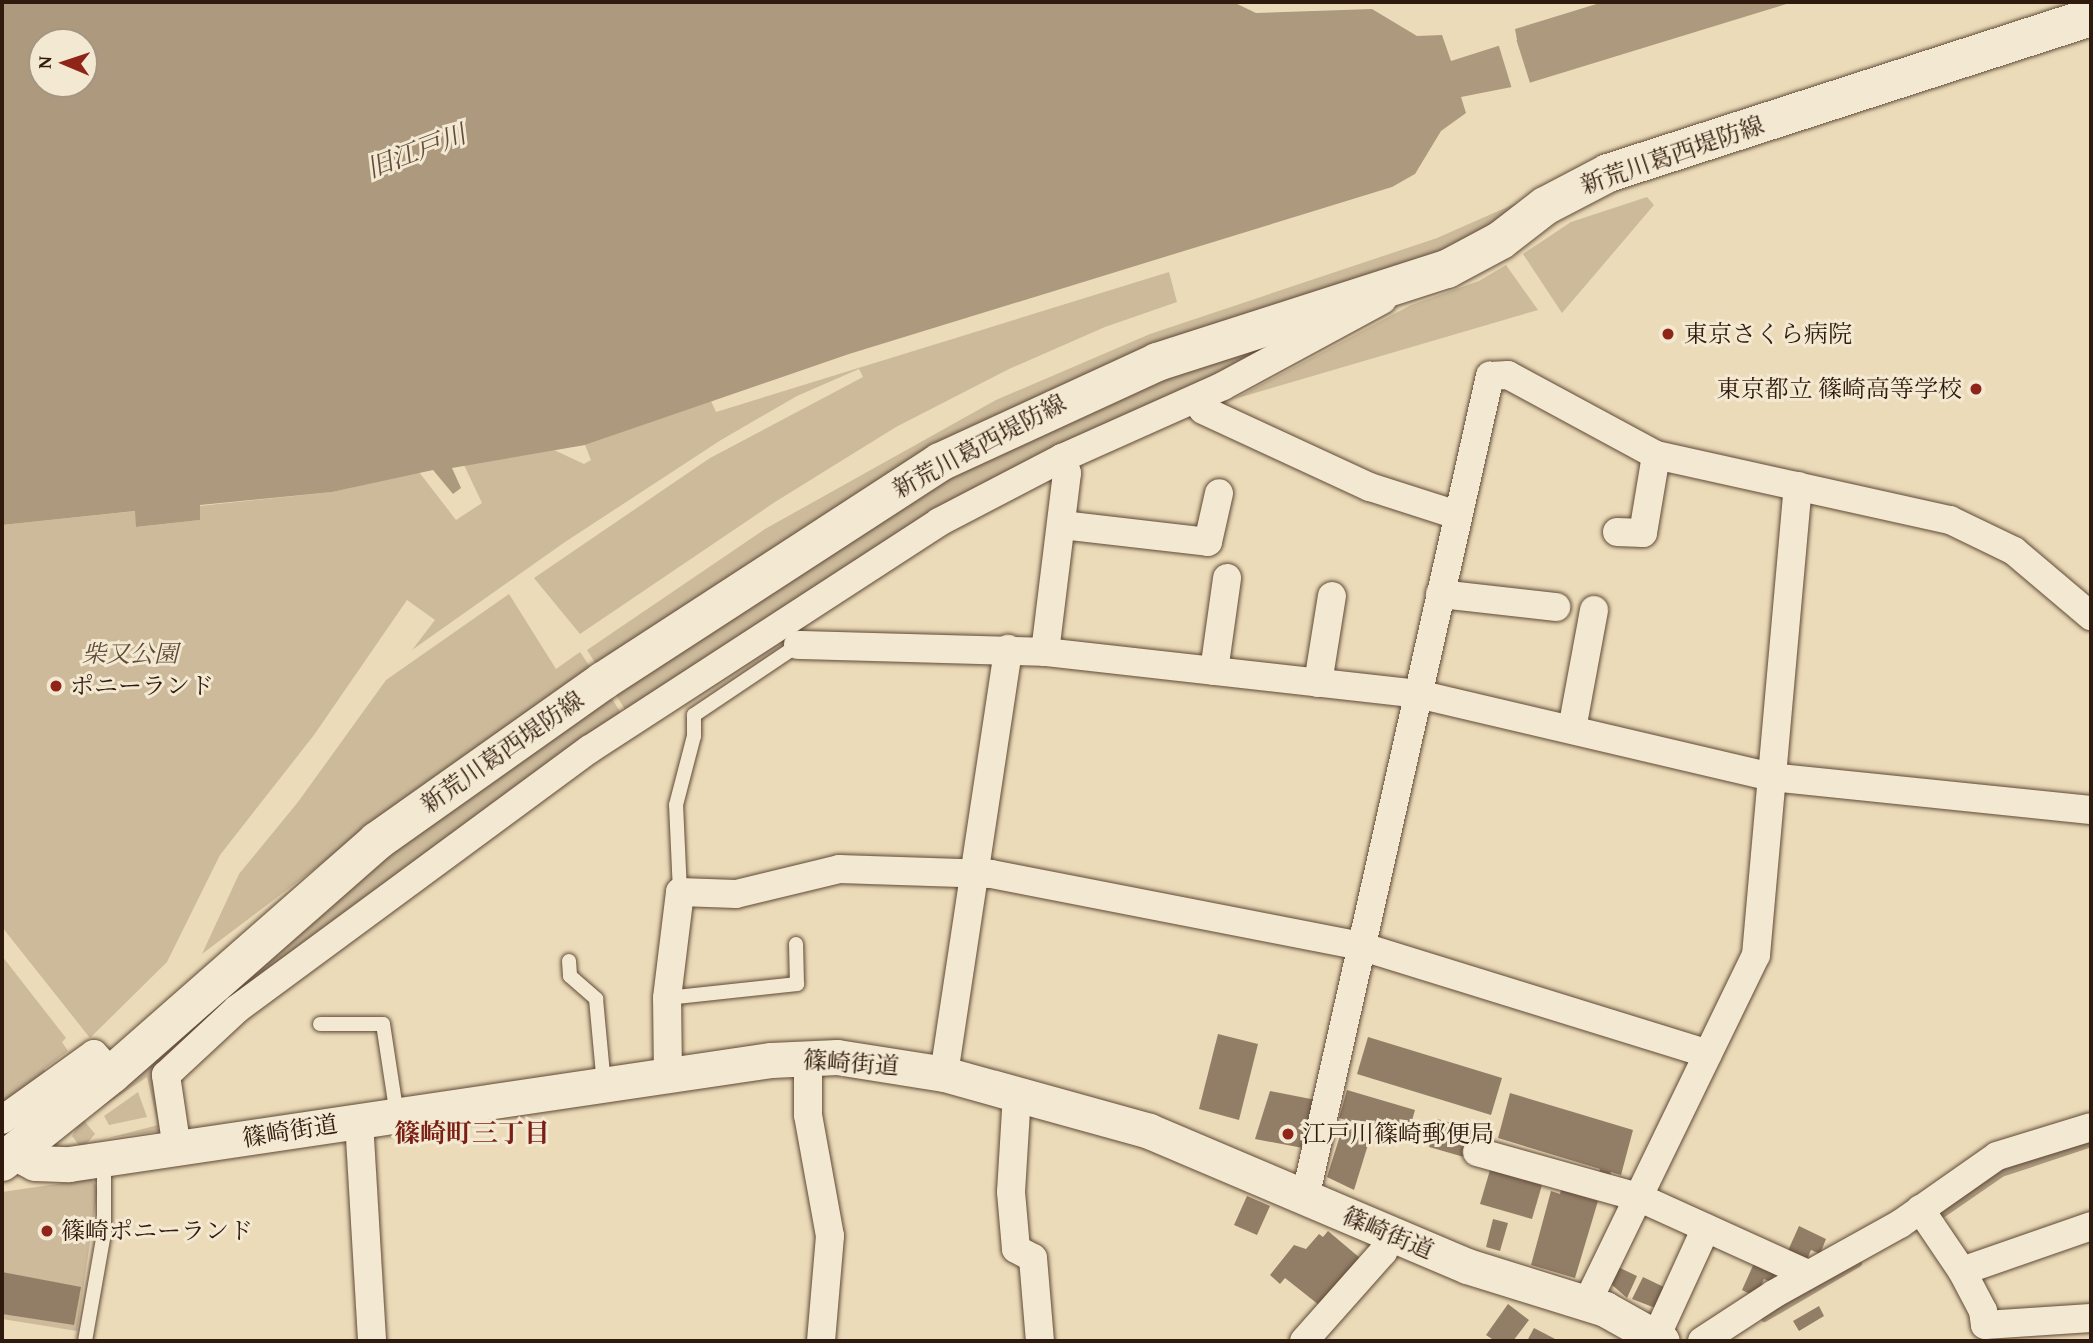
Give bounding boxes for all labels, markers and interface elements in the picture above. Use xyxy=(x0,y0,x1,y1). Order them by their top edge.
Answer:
north arrow xyxy=(28,28,98,98)
text: N xyxy=(30,56,58,69)
street label: 新荒川葛西堤防線 xyxy=(1577,110,1767,200)
water label: 旧江戸川 xyxy=(362,118,470,184)
place label: 東京さくら病院 xyxy=(1684,320,1852,348)
marker: 東京さくら病院 xyxy=(1658,324,1678,344)
place label: 東京都立 篠崎高等学校 xyxy=(1717,375,1962,403)
marker: 東京都立 篠崎高等学校 xyxy=(1968,381,1984,397)
street label: 新荒川葛西堤防線 xyxy=(887,388,1071,504)
park label: 柴又公園 xyxy=(82,640,178,668)
place label: ポニーランド xyxy=(70,672,214,700)
marker: ポニーランド xyxy=(48,678,64,694)
street label: 新荒川葛西堤防線 xyxy=(415,685,589,819)
street label: 篠崎街道 xyxy=(802,1045,900,1081)
street label: 篠崎街道 xyxy=(240,1109,340,1153)
district label: 篠崎町三丁目 xyxy=(394,1117,550,1149)
place label: 江戸川篠崎郵便局 xyxy=(1302,1120,1494,1148)
marker: 江戸川篠崎郵便局 xyxy=(1280,1126,1296,1142)
street label: 篠崎街道 xyxy=(1338,1201,1438,1265)
place label: 篠崎ポニーランド xyxy=(61,1217,253,1245)
marker: 篠崎ポニーランド xyxy=(39,1223,55,1239)

